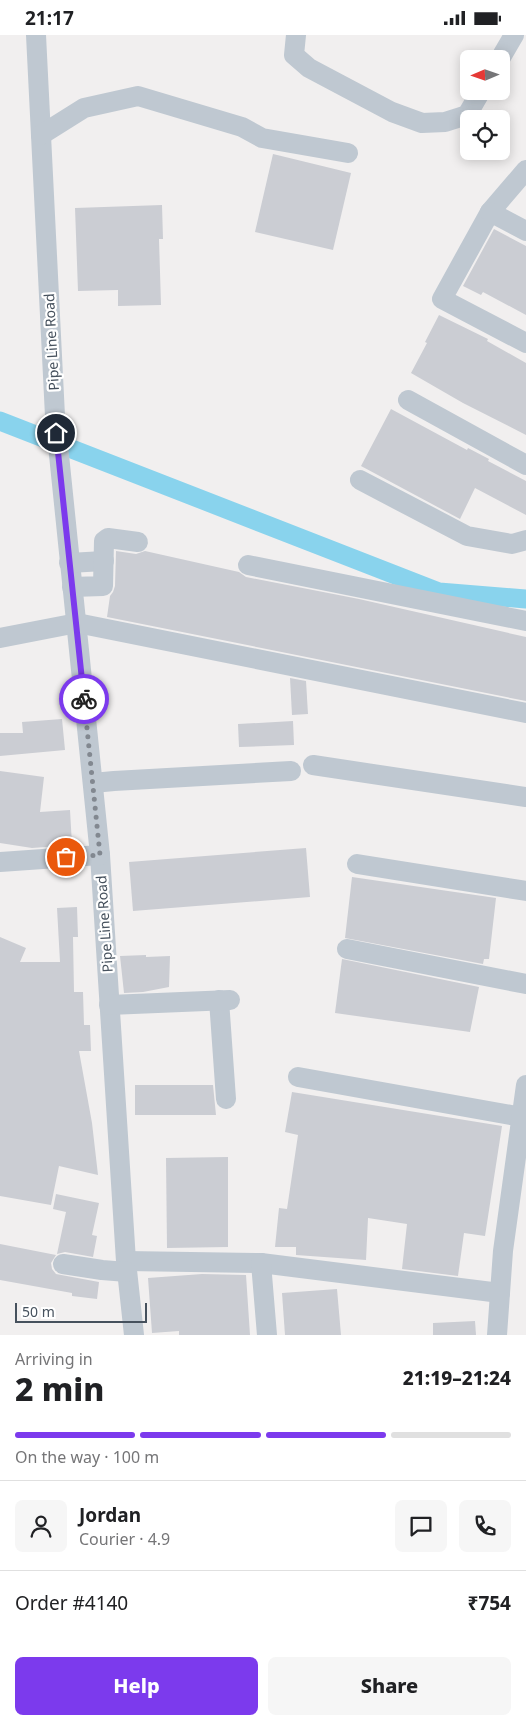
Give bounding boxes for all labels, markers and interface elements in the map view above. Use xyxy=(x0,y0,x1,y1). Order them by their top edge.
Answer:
text: 21:17 xyxy=(25,5,74,31)
north arrow xyxy=(460,50,510,100)
map controls xyxy=(460,50,510,160)
button: locate xyxy=(460,110,510,160)
street label: Pipe Line Road xyxy=(39,293,63,391)
pin xyxy=(35,412,77,454)
icon: home xyxy=(42,419,70,447)
courier xyxy=(59,674,109,724)
icon: bike xyxy=(70,685,98,713)
pin xyxy=(45,836,87,878)
icon: bag xyxy=(52,843,80,871)
street label: Pipe Line Road xyxy=(91,875,117,973)
scale bar xyxy=(15,1300,148,1323)
text: 50 m xyxy=(22,1302,55,1321)
text: Arriving in xyxy=(15,1348,93,1370)
text: 21:19–21:24 xyxy=(403,1365,511,1391)
text: 2 min xyxy=(15,1367,104,1410)
text: On the way · 100 m xyxy=(15,1446,159,1468)
button: person xyxy=(15,1500,67,1552)
button: chat xyxy=(395,1500,447,1552)
button: phone xyxy=(459,1500,511,1552)
text: Jordan xyxy=(79,1502,141,1528)
text: Courier · 4.9 xyxy=(79,1528,170,1550)
text: Order #4140 xyxy=(15,1590,128,1616)
text: ₹754 xyxy=(468,1590,511,1616)
button: Help xyxy=(15,1657,258,1715)
button: Share xyxy=(268,1657,511,1715)

